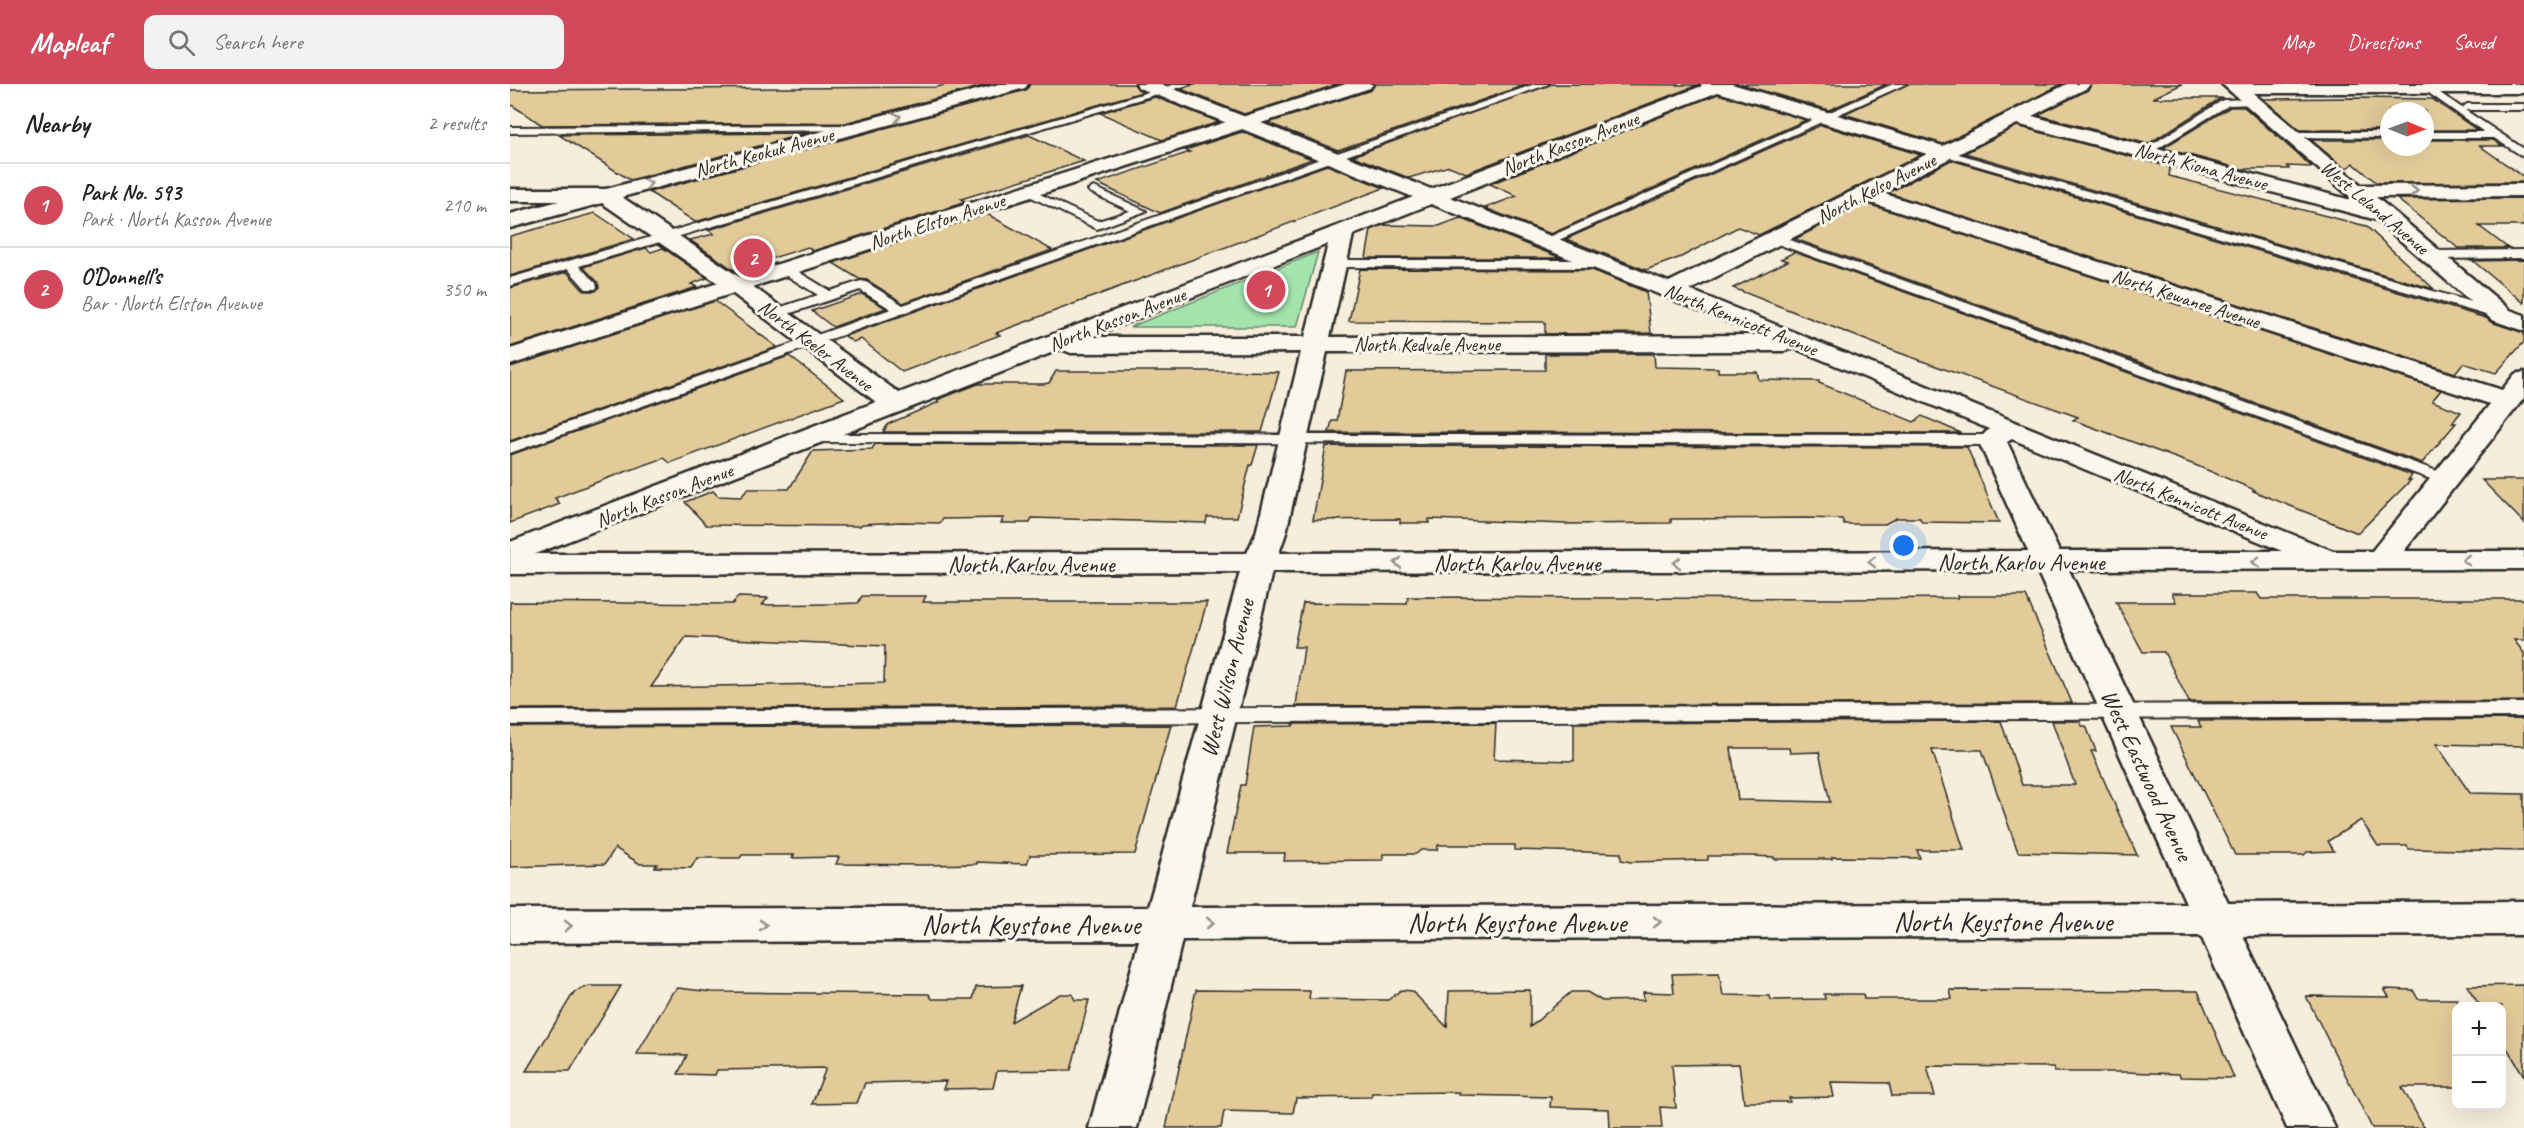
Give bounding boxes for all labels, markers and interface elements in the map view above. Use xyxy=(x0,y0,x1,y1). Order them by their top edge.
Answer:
search box xyxy=(144,15,564,69)
text: Mapleaf xyxy=(30,25,108,60)
icon: search xyxy=(165,26,198,59)
text: Search here xyxy=(213,28,303,56)
text: Map xyxy=(2282,29,2314,55)
text: Directions xyxy=(2347,29,2420,55)
text: Saved xyxy=(2453,29,2494,55)
north arrow xyxy=(2380,102,2434,156)
street label: North Kasson Avenue xyxy=(1498,105,1644,181)
text: Nearby xyxy=(24,107,89,140)
text: 2 results xyxy=(427,111,486,136)
one-way arrow xyxy=(891,112,902,124)
street label: North Keokuk Avenue xyxy=(692,122,838,183)
street label: North Kiona Avenue xyxy=(2132,137,2271,197)
street label: North Kelso Avenue xyxy=(1812,147,1941,229)
street label: West Leland Avenue xyxy=(2315,155,2435,261)
one-way arrow xyxy=(642,178,652,191)
text: Park No. 593 xyxy=(81,179,181,207)
one-way arrow xyxy=(2410,185,2419,197)
street label: North Elston Avenue xyxy=(866,187,1010,255)
text: 1 xyxy=(39,193,48,218)
text: 210 m xyxy=(443,193,486,218)
text: Park · North Kasson Avenue xyxy=(81,207,271,232)
pin: 2 xyxy=(734,236,772,280)
text: O’Donnell’s xyxy=(81,263,161,291)
street label: North Kewanee Avenue xyxy=(2109,263,2264,335)
pin: 1 xyxy=(1246,268,1286,312)
text: 2 xyxy=(39,277,48,302)
text: 350 m xyxy=(443,277,486,302)
street label: North Kennicott Avenue xyxy=(1661,277,1822,362)
street label: North Kasson Avenue xyxy=(1045,281,1191,357)
text: Bar · North Elston Avenue xyxy=(81,291,262,316)
street label: North Keeler Avenue xyxy=(753,294,879,398)
street label: North Kedvale Avenue xyxy=(1354,332,1501,357)
street label: North Kasson Avenue xyxy=(592,457,738,533)
street label: North Kennicott Avenue xyxy=(2111,461,2272,546)
your location xyxy=(1889,531,1918,560)
street label: North Karlov Avenue xyxy=(1938,547,2107,577)
street label: North Karlov Avenue xyxy=(1434,548,1603,578)
street label: North Karlov Avenue xyxy=(948,549,1117,579)
one-way arrow xyxy=(2461,554,2470,566)
one-way arrow xyxy=(1867,556,1876,568)
one-way arrow xyxy=(2251,556,2260,568)
one-way arrow xyxy=(1393,557,1402,569)
one-way arrow xyxy=(1672,557,1681,569)
street label: West Wilson Avenue xyxy=(1193,594,1262,760)
street label: West Eastwood Avenue xyxy=(2094,685,2201,867)
street label: North Keystone Avenue xyxy=(1894,904,2114,939)
street label: North Keystone Avenue xyxy=(1408,905,1628,940)
street label: North Keystone Avenue xyxy=(922,907,1142,942)
one-way arrow xyxy=(1653,916,1662,928)
one-way arrow xyxy=(1206,917,1215,929)
one-way arrow xyxy=(759,919,768,931)
one-way arrow xyxy=(564,920,573,932)
map controls xyxy=(2452,1002,2506,1110)
button: + xyxy=(2452,1002,2506,1056)
button: − xyxy=(2452,1056,2506,1110)

